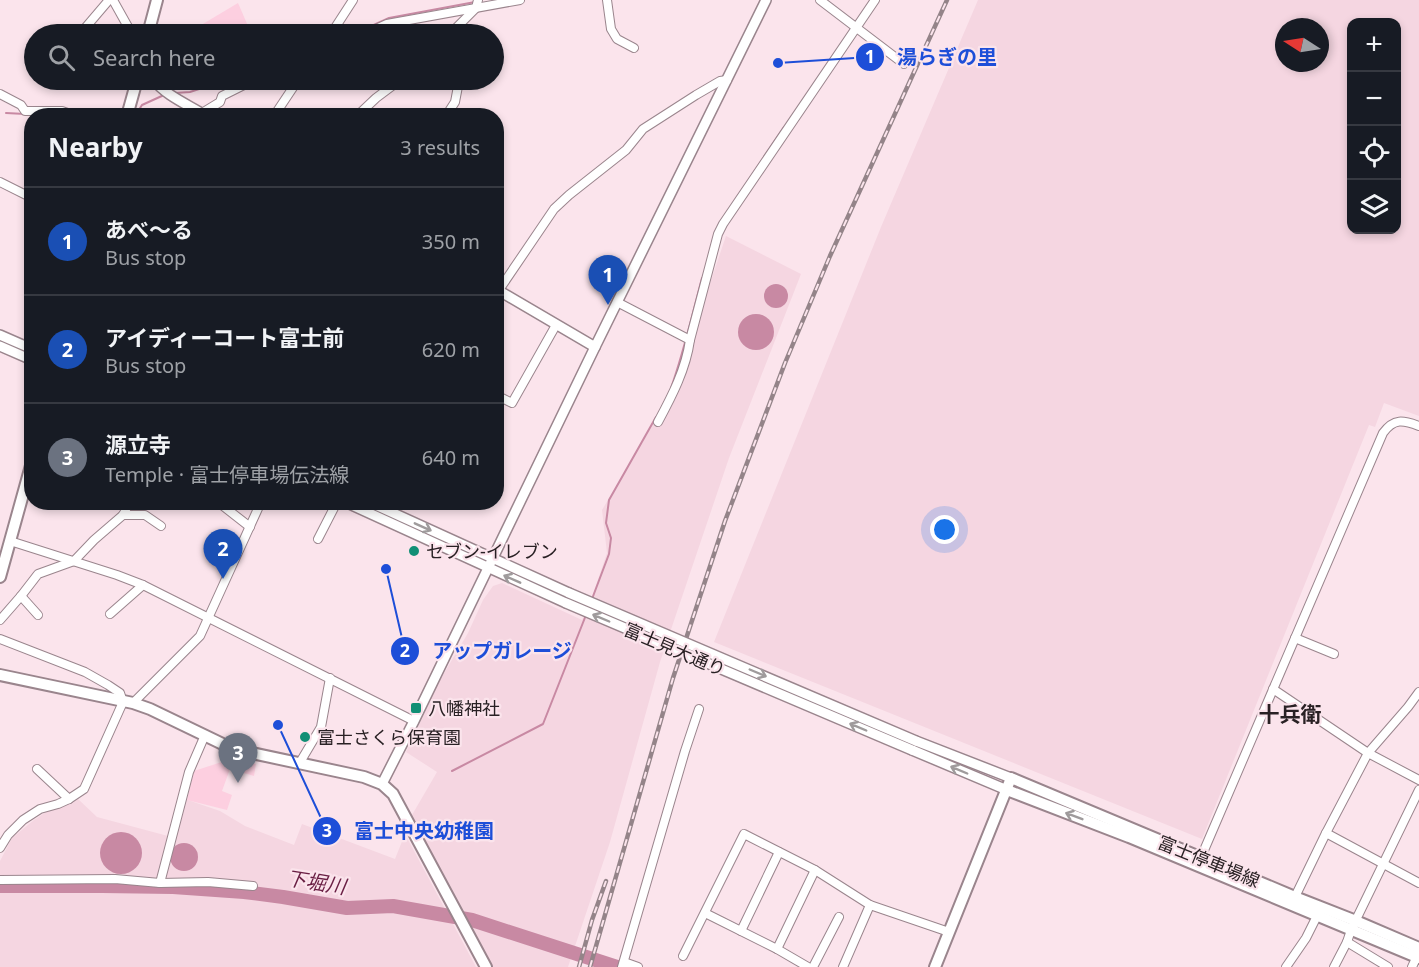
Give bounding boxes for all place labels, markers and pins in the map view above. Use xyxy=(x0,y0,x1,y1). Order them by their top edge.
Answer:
callout: 湯らぎの里 xyxy=(855,38,1009,76)
pin: 1 xyxy=(588,256,628,305)
pin: 2 xyxy=(204,530,242,579)
place label: セブン-イレブン xyxy=(426,539,558,563)
marker: セブン-イレブン xyxy=(407,544,421,558)
callout: アップガレージ xyxy=(390,632,584,670)
place label: 八幡神社 xyxy=(428,696,500,720)
marker: 八幡神社 xyxy=(409,701,423,715)
place label: 富士さくら保育園 xyxy=(317,725,461,749)
marker: 富士さくら保育園 xyxy=(298,730,312,744)
pin: 3 xyxy=(218,734,258,783)
callout: 富士中央幼稚園 xyxy=(312,812,506,850)

